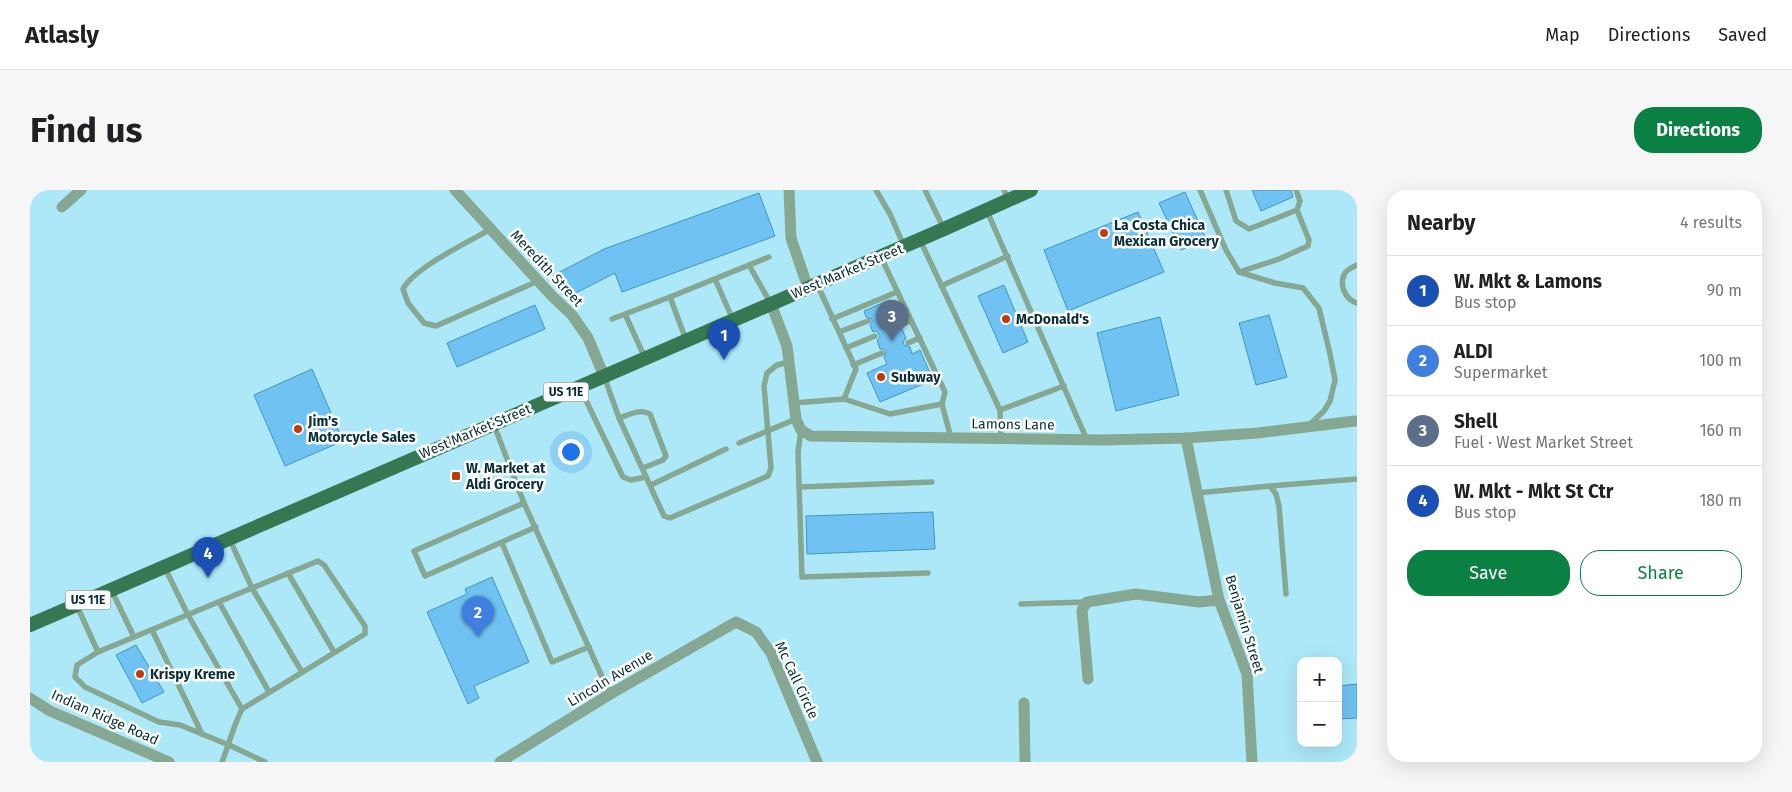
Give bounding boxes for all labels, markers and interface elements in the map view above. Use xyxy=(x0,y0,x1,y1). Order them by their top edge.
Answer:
text: Atlasly xyxy=(25,21,99,49)
text: Map xyxy=(1545,24,1580,46)
text: Directions xyxy=(1608,24,1690,46)
text: Saved xyxy=(1718,24,1767,46)
button: Directions xyxy=(1634,107,1762,153)
text: Find us xyxy=(30,109,142,151)
text: Nearby xyxy=(1407,210,1475,236)
text: 4 results xyxy=(1680,213,1742,232)
place label: La Costa Chica Mexican Grocery xyxy=(1114,217,1219,250)
street label: Meredith Street xyxy=(507,227,587,311)
marker: La Costa Chica Mexican Grocery xyxy=(1098,227,1110,239)
street label: West Market Street xyxy=(789,240,906,303)
text: W. Mkt & Lamons xyxy=(1454,270,1602,293)
text: 1 xyxy=(1419,281,1427,300)
text: 90 m xyxy=(1707,281,1742,300)
text: Bus stop xyxy=(1454,293,1517,312)
pin: 3 xyxy=(876,300,908,341)
place label: McDonald's xyxy=(1016,311,1089,328)
marker: McDonald's xyxy=(1000,313,1012,325)
pin: 1 xyxy=(708,319,740,360)
text: ALDI xyxy=(1454,340,1493,363)
text: 2 xyxy=(1419,351,1427,370)
text: 100 m xyxy=(1699,351,1742,370)
text: Supermarket xyxy=(1454,363,1548,382)
place label: Subway xyxy=(891,369,941,386)
marker: Subway xyxy=(875,371,887,383)
road number: US 11E xyxy=(544,382,588,402)
street label: West Market Street xyxy=(417,400,534,463)
text: Shell xyxy=(1454,410,1498,433)
place label: Jim's Motorcycle Sales xyxy=(307,413,416,446)
street label: Lamons Lane xyxy=(971,415,1055,434)
text: 3 xyxy=(1419,421,1427,440)
text: 160 m xyxy=(1700,421,1742,440)
marker: Jim's Motorcycle Sales xyxy=(292,423,304,435)
text: Fuel · West Market Street xyxy=(1454,433,1633,452)
your location xyxy=(558,439,584,465)
place label: W. Market at Aldi Grocery xyxy=(465,460,546,493)
marker: W. Market at Aldi Grocery xyxy=(450,470,462,482)
text: W. Mkt - Mkt St Ctr xyxy=(1454,480,1613,503)
text: 4 xyxy=(1418,491,1428,510)
text: 180 m xyxy=(1699,491,1742,510)
text: Bus stop xyxy=(1454,503,1517,522)
pin: 4 xyxy=(192,537,224,578)
button: Save xyxy=(1407,550,1570,596)
button: Share xyxy=(1580,550,1742,596)
street label: Benjamin Street xyxy=(1222,573,1268,676)
road number: US 11E xyxy=(66,590,110,610)
pin: 2 xyxy=(462,596,494,637)
street label: Mc Call Circle xyxy=(771,639,822,722)
street label: Lincoln Avenue xyxy=(565,646,656,710)
map controls xyxy=(1297,657,1342,747)
button: + xyxy=(1297,657,1342,702)
place label: Krispy Kreme xyxy=(150,666,236,683)
marker: Krispy Kreme xyxy=(134,668,146,680)
street label: Indian Ridge Road xyxy=(49,686,161,749)
button: − xyxy=(1297,702,1342,747)

